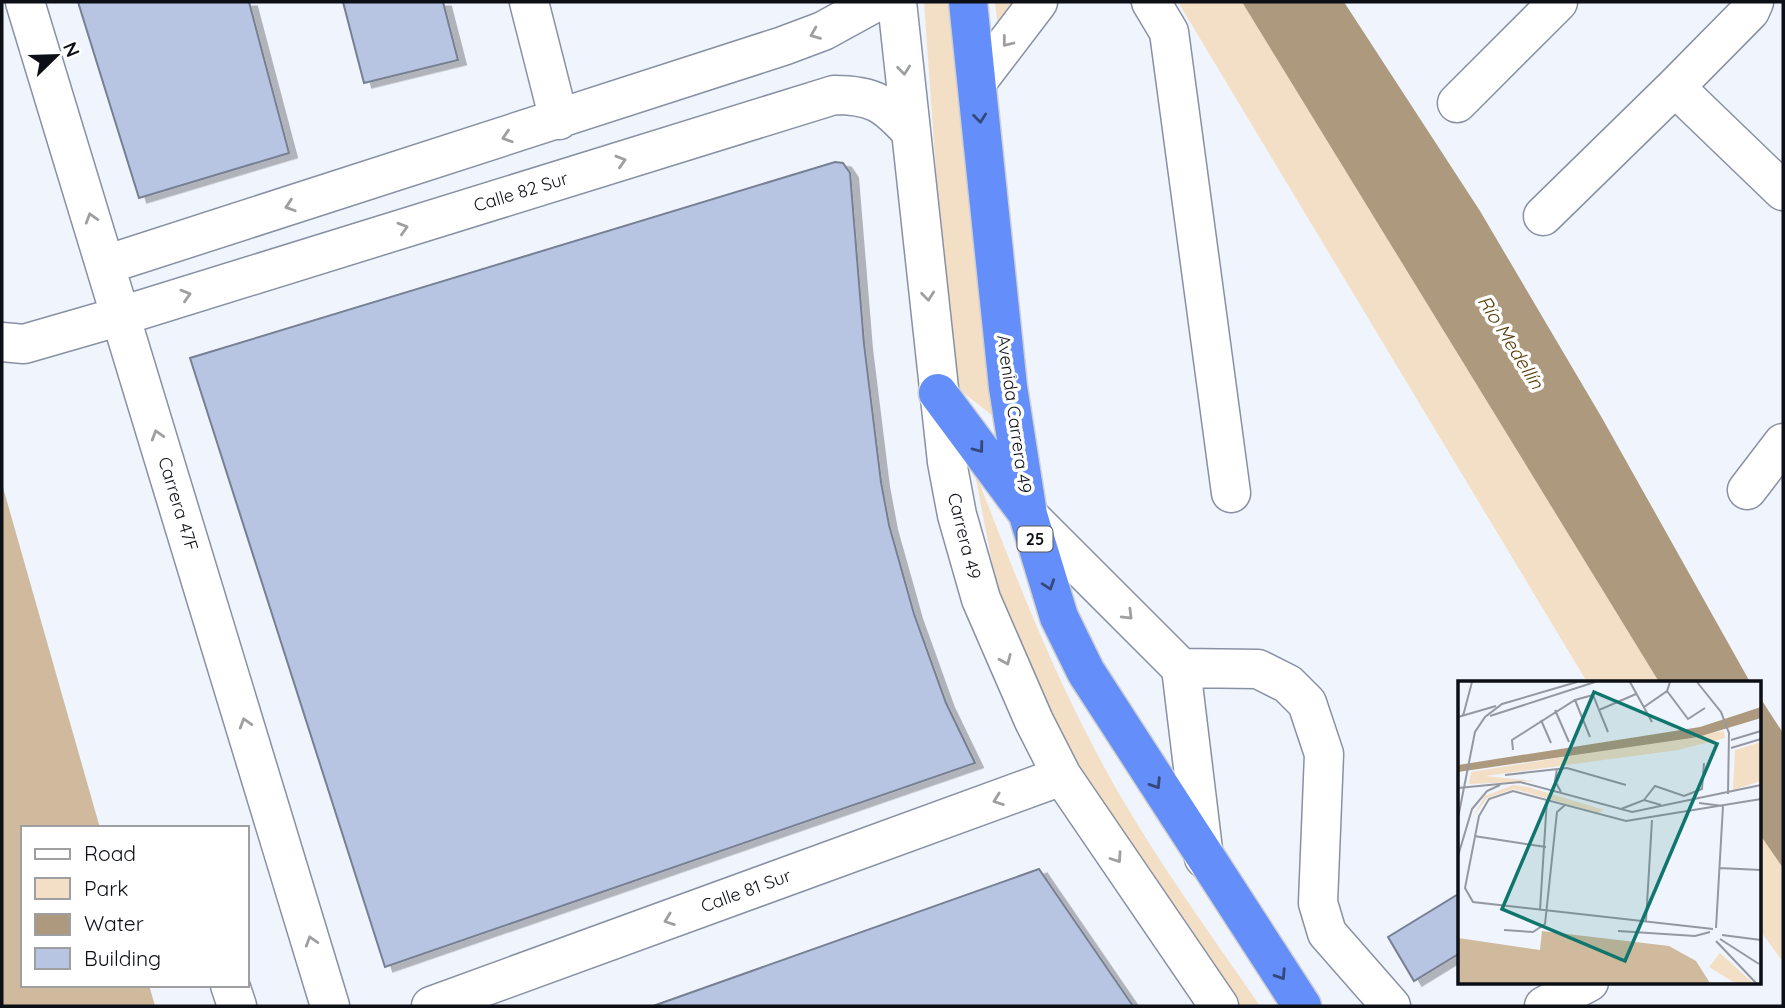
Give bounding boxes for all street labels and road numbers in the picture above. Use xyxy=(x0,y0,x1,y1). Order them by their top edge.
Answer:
street label: Calle 82 Sur xyxy=(471,166,571,217)
street label: Avenida Carrera 49 xyxy=(992,333,1037,495)
street label: Carrera 47F xyxy=(153,454,204,554)
street label: Carrera 49 xyxy=(943,490,986,581)
road number: 25 xyxy=(1018,526,1052,552)
street label: Calle 81 Sur xyxy=(698,864,794,917)

